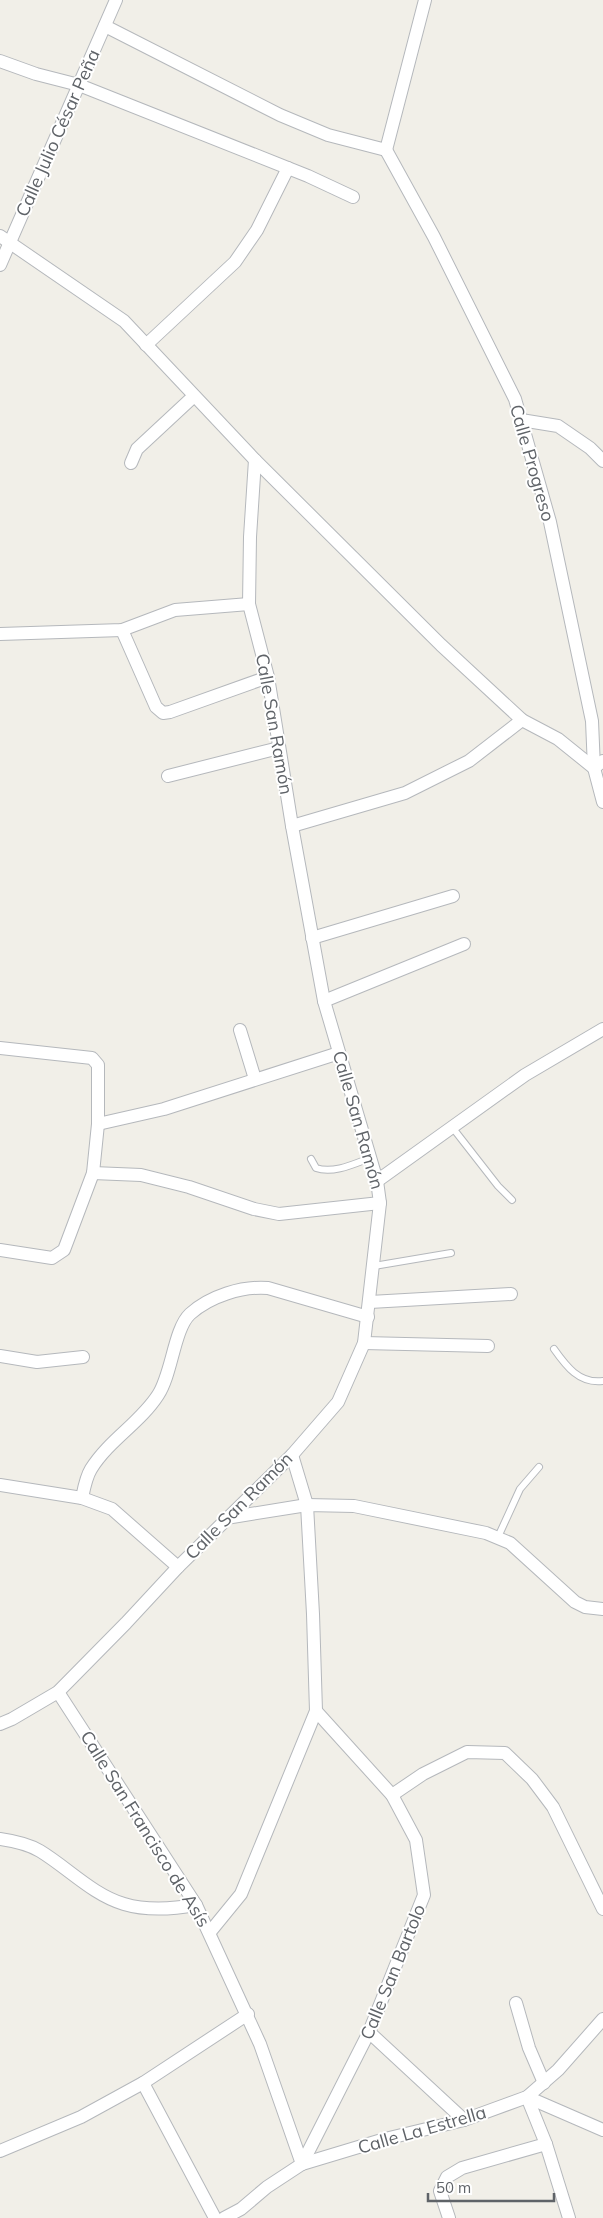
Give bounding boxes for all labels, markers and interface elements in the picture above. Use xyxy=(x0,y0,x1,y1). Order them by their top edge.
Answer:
street label: Calle Julio César Peña xyxy=(10,46,105,220)
street label: Calle Progreso xyxy=(505,402,560,524)
street label: Calle San Ramón xyxy=(251,652,298,796)
street label: Calle San Ramón xyxy=(328,1048,389,1192)
street label: Calle San Ramón xyxy=(180,1447,297,1564)
street label: Calle San Francisco de Asís xyxy=(75,1726,215,1931)
street label: Calle San Bartolo xyxy=(355,1901,430,2043)
street label: Calle La Estrella xyxy=(355,2100,489,2159)
scale bar xyxy=(428,2170,554,2202)
text: 50 m xyxy=(436,2178,471,2197)

